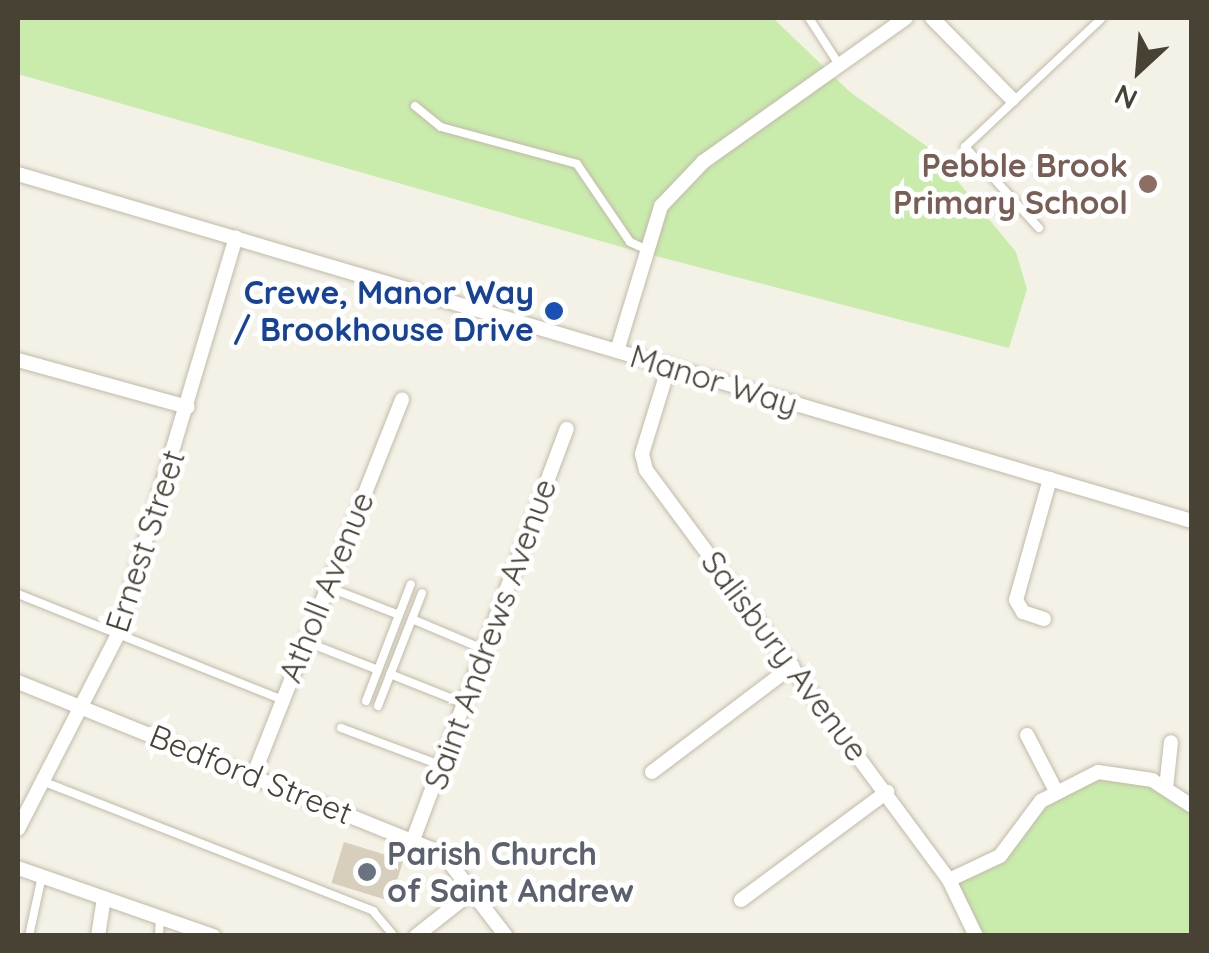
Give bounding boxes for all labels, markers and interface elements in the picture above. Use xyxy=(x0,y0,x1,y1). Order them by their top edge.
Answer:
north arrow xyxy=(1089,20,1189,120)
text: N xyxy=(1109,77,1143,118)
place label: Pebble Brook Primary School xyxy=(893,147,1128,222)
marker: Pebble Brook Primary School xyxy=(1137,173,1159,195)
place label: Crewe, Manor Way / Brookhouse Drive xyxy=(233,274,534,349)
marker: Crewe, Manor Way / Brookhouse Drive xyxy=(543,300,565,322)
street label: Manor Way xyxy=(626,336,802,424)
street label: Ernest Street xyxy=(98,445,192,637)
street label: Saint Andrews Avenue xyxy=(416,473,564,795)
street label: Atholl Avenue xyxy=(270,486,382,688)
street label: Salisbury Avenue xyxy=(694,543,876,769)
street label: Bedford Street xyxy=(144,716,358,832)
place label: Parish Church of Saint Andrew xyxy=(387,835,634,910)
marker: Parish Church of Saint Andrew xyxy=(356,861,378,883)

